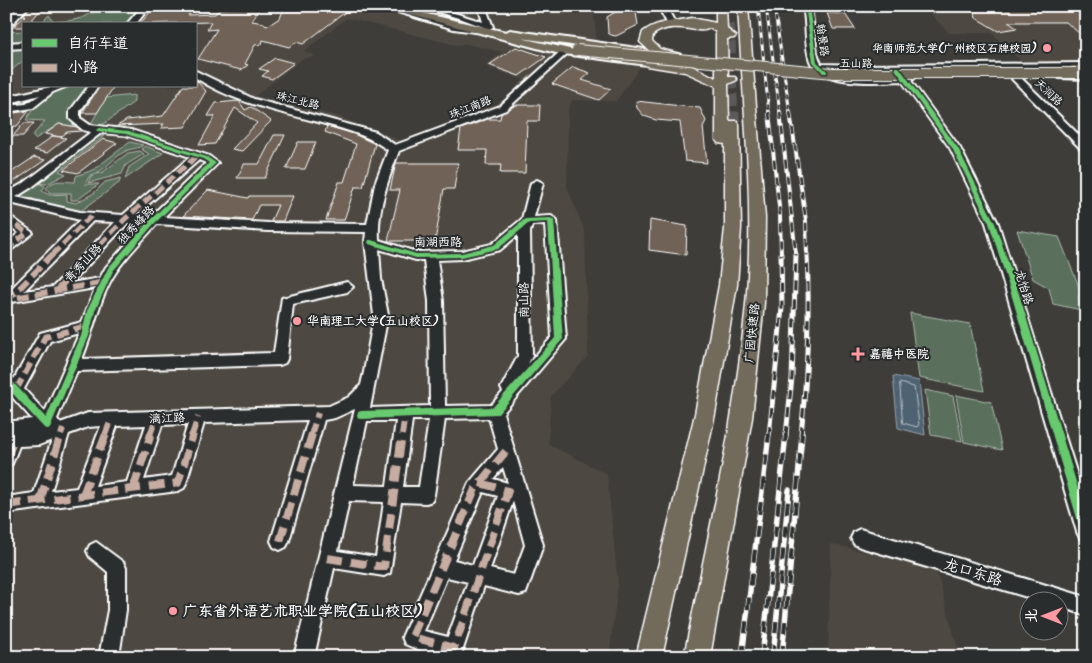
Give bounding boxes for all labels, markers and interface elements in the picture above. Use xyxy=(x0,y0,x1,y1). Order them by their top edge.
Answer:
legend xyxy=(22,22,198,88)
street label: 翰景路 xyxy=(811,23,833,58)
text: 自行车道 xyxy=(68,32,128,56)
place label: 华南师范大学(广州校区石牌校园) xyxy=(872,40,1037,58)
marker: 华南师范大学(广州校区石牌校园) xyxy=(1041,42,1053,54)
street label: 五山路 xyxy=(839,55,873,73)
text: 小路 xyxy=(68,56,98,80)
street label: 天润路 xyxy=(1030,75,1067,111)
street label: 珠江北路 xyxy=(274,87,321,115)
street label: 珠江南路 xyxy=(447,92,494,124)
street label: 独秀峰路 xyxy=(113,201,160,249)
street label: 南湖西路 xyxy=(414,233,462,252)
street label: 青秀山路 xyxy=(60,239,107,287)
street label: 龙怡路 xyxy=(1009,267,1038,307)
street label: 南山路 xyxy=(515,282,534,318)
street label: 广园快速路 xyxy=(740,302,765,364)
place label: 华南理工大学(五山校区) xyxy=(307,312,439,331)
marker: 华南理工大学(五山校区) xyxy=(291,315,303,327)
place label: 嘉禧中医院 xyxy=(869,345,929,364)
marker: 嘉禧中医院 xyxy=(851,347,865,361)
street label: 漓江路 xyxy=(149,408,185,429)
street label: 龙口东路 xyxy=(941,553,1005,593)
north arrow xyxy=(1020,590,1070,640)
place label: 广东省外语艺术职业学院(五山校区) xyxy=(183,600,423,624)
marker: 广东省外语艺术职业学院(五山校区) xyxy=(167,605,179,617)
text: 北 xyxy=(1021,609,1043,623)

